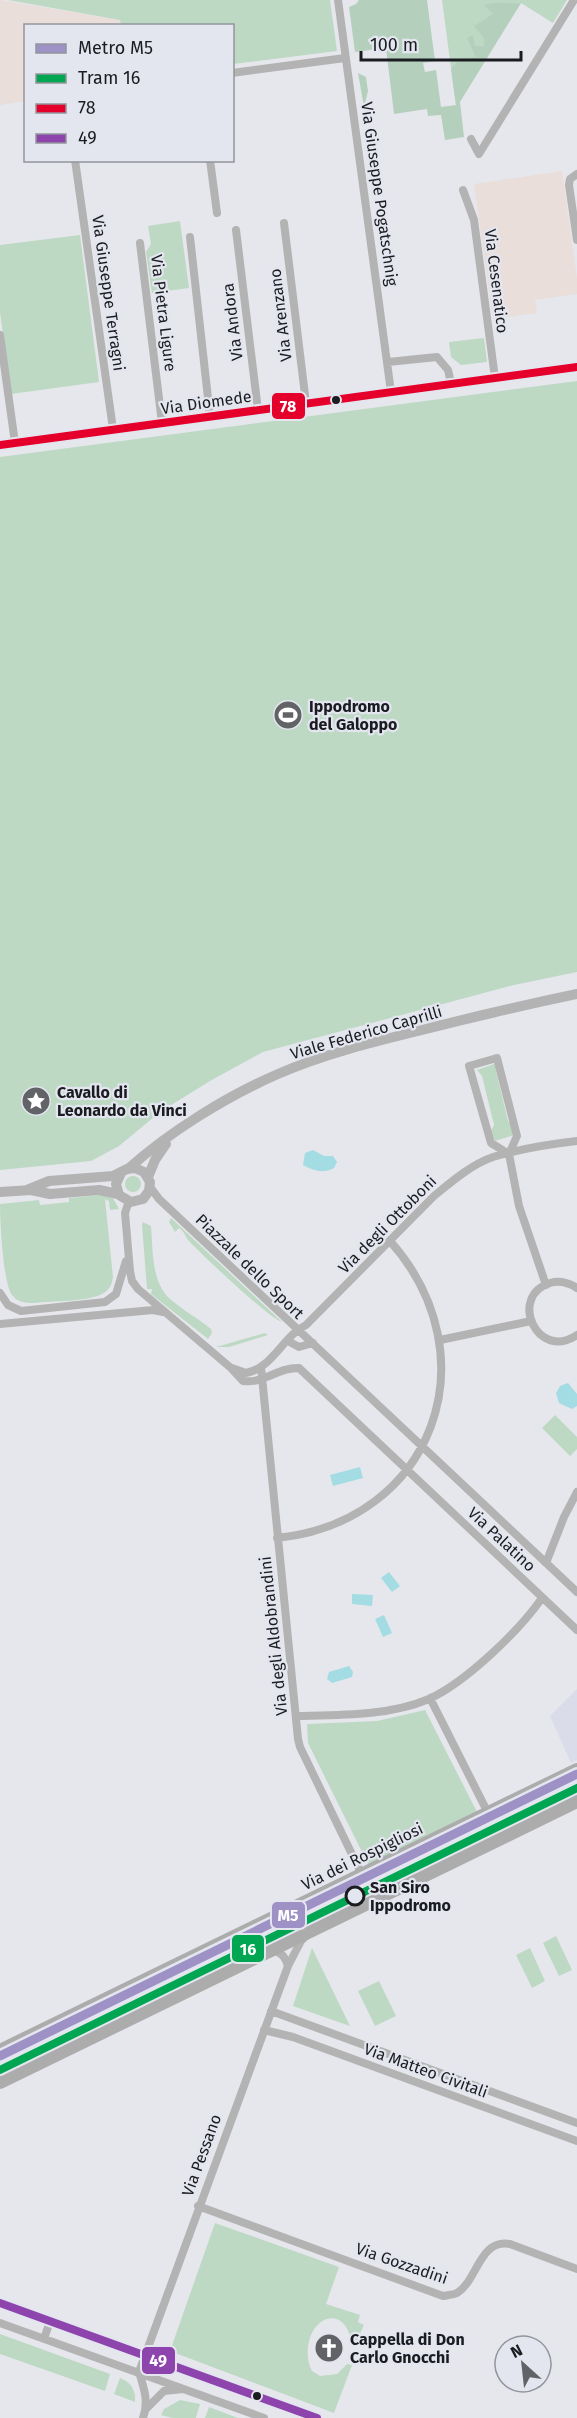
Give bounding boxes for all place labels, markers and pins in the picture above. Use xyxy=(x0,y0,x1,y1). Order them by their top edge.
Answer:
unlabelled marker xyxy=(330,394,342,406)
place label: Ippodromo del Galoppo xyxy=(309,697,397,734)
sports icon: Ippodromo del Galoppo xyxy=(272,699,304,731)
place label: Cavallo di Leonardo da Vinci xyxy=(57,1083,187,1120)
place icon: Cavallo di Leonardo da Vinci xyxy=(20,1085,52,1117)
place label: San Siro Ippodromo xyxy=(370,1878,451,1915)
marker: San Siro Ippodromo xyxy=(345,1886,365,1906)
place label: Cappella di Don Carlo Gnocchi xyxy=(350,2330,465,2367)
church icon: Cappella di Don Carlo Gnocchi xyxy=(313,2332,345,2364)
unlabelled marker xyxy=(251,2390,263,2402)

